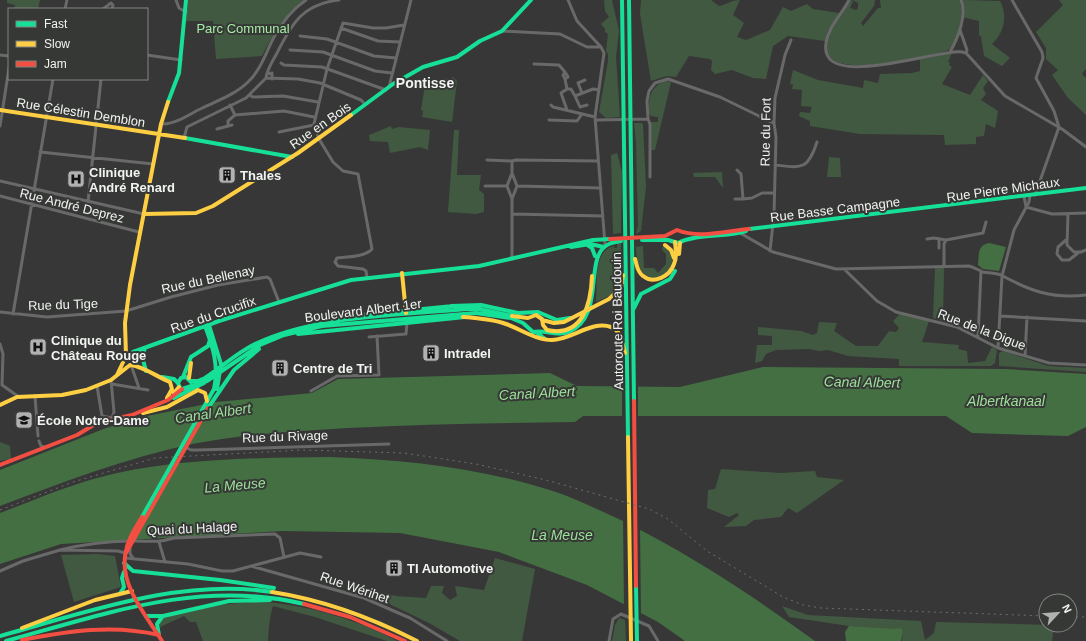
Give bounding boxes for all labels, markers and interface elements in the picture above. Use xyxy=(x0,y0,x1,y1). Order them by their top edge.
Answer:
legend xyxy=(8,8,148,80)
text: Fast xyxy=(44,17,68,31)
park label: Parc Communal xyxy=(196,21,290,36)
text: Slow xyxy=(44,37,70,51)
text: Jam xyxy=(44,57,67,71)
district label: Pontisse xyxy=(396,75,454,91)
street label: Rue Célestin Demblon xyxy=(16,95,146,130)
street label: Rue du Fort xyxy=(757,97,774,166)
street label: Rue en Bois xyxy=(287,99,354,152)
place label: Clinique André Renard xyxy=(89,165,175,195)
building icon: Thales xyxy=(217,165,237,185)
place label: Thales xyxy=(240,168,281,183)
hospital icon: Clinique André Renard xyxy=(66,169,86,189)
street label: Rue Pierre Michaux xyxy=(946,174,1061,205)
street label: Rue André Deprez xyxy=(18,185,126,226)
street label: Rue Basse Campagne xyxy=(769,194,901,225)
street label: Autoroute Roi Baudouin xyxy=(609,252,626,390)
street label: Rue du Bellenay xyxy=(160,262,257,297)
street label: Rue du Crucifix xyxy=(169,293,258,336)
street label: Rue du Tige xyxy=(28,296,98,313)
street label: Boulevard Albert 1er xyxy=(304,296,423,325)
street label: Rue de la Digue xyxy=(936,306,1028,353)
place label: Clinique du Château Rouge xyxy=(51,333,146,363)
hospital icon: Clinique du Château Rouge xyxy=(28,337,48,357)
building icon: Intradel xyxy=(421,343,441,363)
place label: Intradel xyxy=(444,346,491,361)
building icon: Centre de Tri xyxy=(270,358,290,378)
place label: Centre de Tri xyxy=(293,361,372,376)
water label: Canal Albert xyxy=(824,373,901,391)
water label: Canal Albert xyxy=(498,383,577,403)
water label: Albertkanaal xyxy=(966,393,1046,409)
water label: Canal Albert xyxy=(174,400,253,426)
school or university icon: École Notre-Dame xyxy=(14,410,34,430)
place label: École Notre-Dame xyxy=(37,413,149,428)
street label: Rue du Rivage xyxy=(242,428,328,445)
water label: La Meuse xyxy=(204,474,267,496)
street label: Quai du Halage xyxy=(147,519,238,538)
water label: La Meuse xyxy=(531,527,593,543)
building icon: TI Automotive xyxy=(384,558,404,578)
place label: TI Automotive xyxy=(407,561,493,576)
street label: Rue Wérihet xyxy=(318,569,392,606)
north arrow xyxy=(1038,593,1078,633)
text: N xyxy=(1060,602,1074,615)

